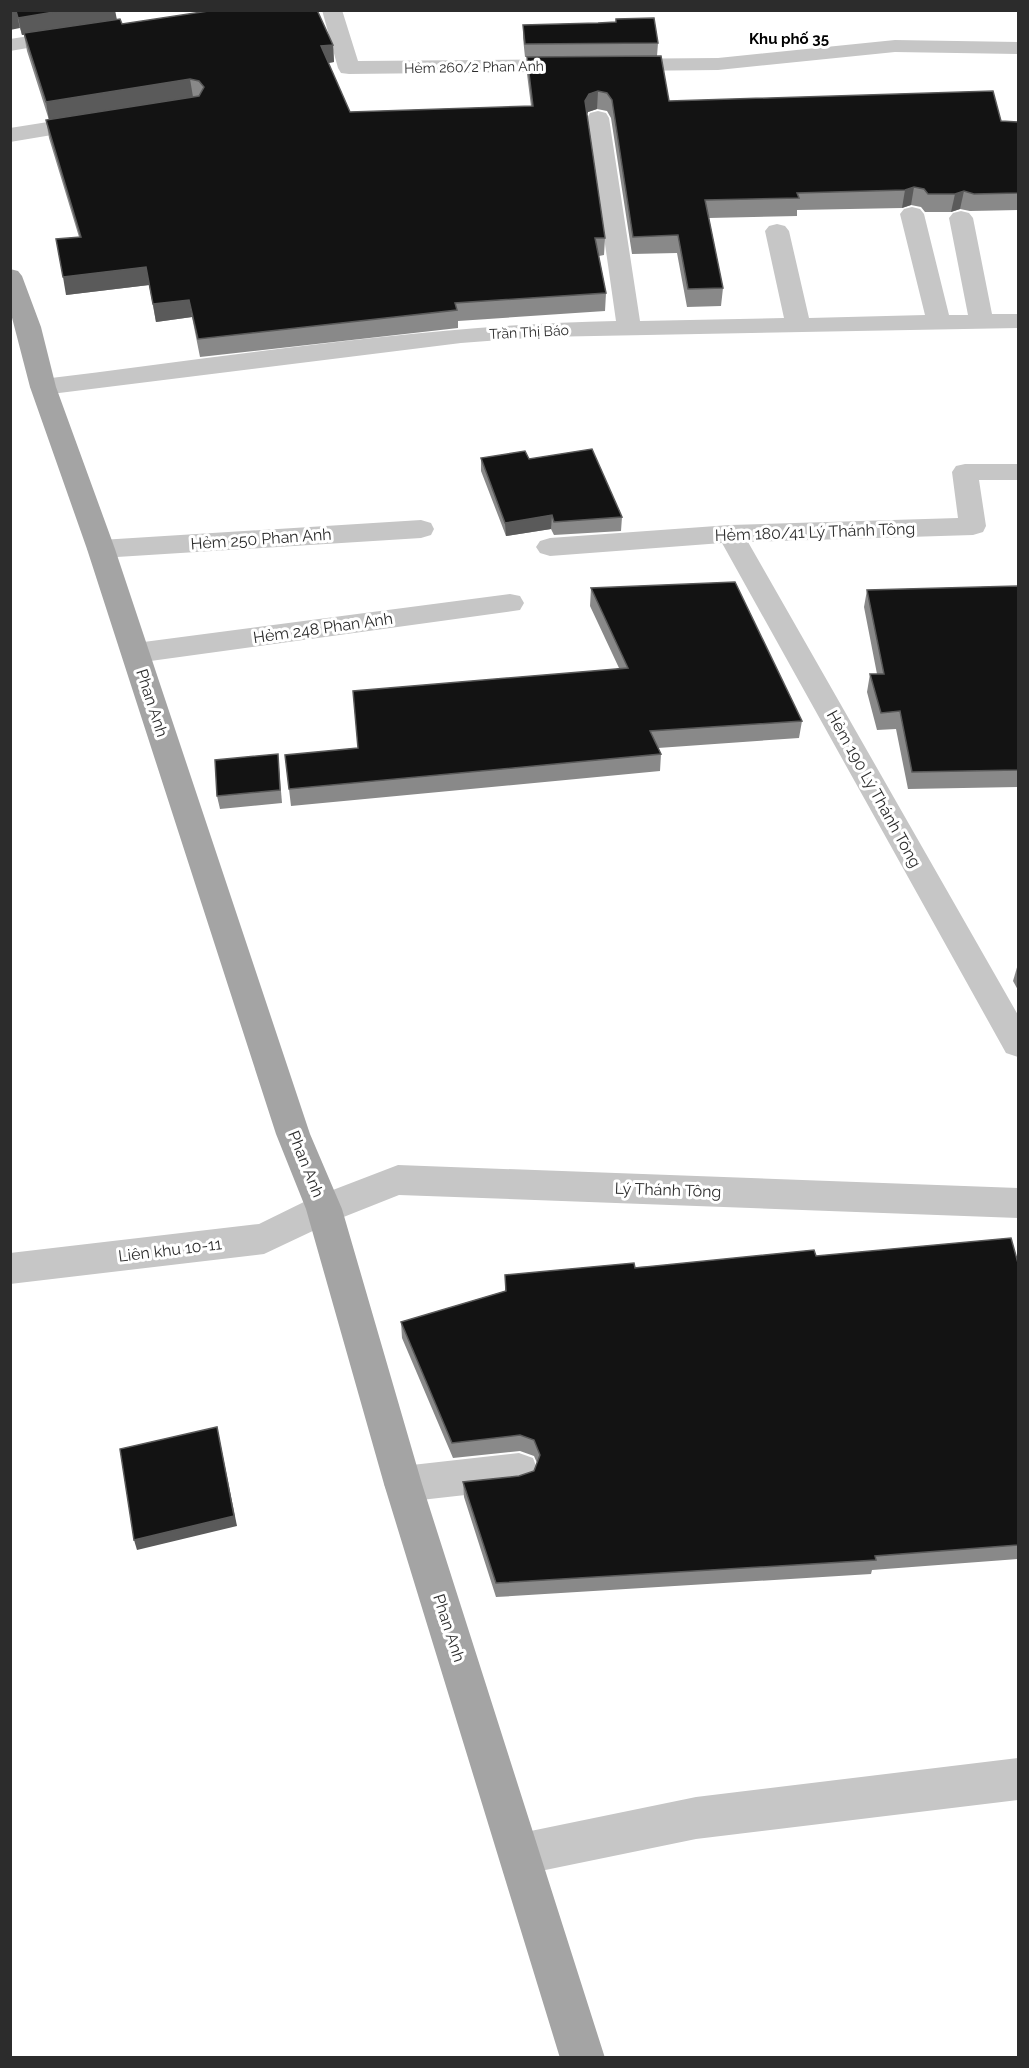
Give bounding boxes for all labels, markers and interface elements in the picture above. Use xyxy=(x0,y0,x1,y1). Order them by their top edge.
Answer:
district label: Khu phố 35 xyxy=(749,30,829,48)
street label: Hẻm 260/2 Phan Anh xyxy=(404,58,544,76)
street label: Trần Thị Báo xyxy=(489,322,569,342)
street label: Hẻm 180/41 Lý Thánh Tông xyxy=(714,519,916,545)
street label: Hẻm 250 Phan Anh xyxy=(190,525,332,553)
street label: Hẻm 248 Phan Anh xyxy=(252,609,394,647)
street label: Phan Anh xyxy=(132,667,172,739)
street label: Hẻm 190 Lý Thánh Tông xyxy=(823,707,925,871)
street label: Phan Anh xyxy=(284,1128,328,1200)
street label: Lý Thánh Tông xyxy=(614,1179,722,1201)
street label: Liên khu 10-11 xyxy=(117,1234,223,1266)
street label: Phan Anh xyxy=(429,1592,469,1664)

